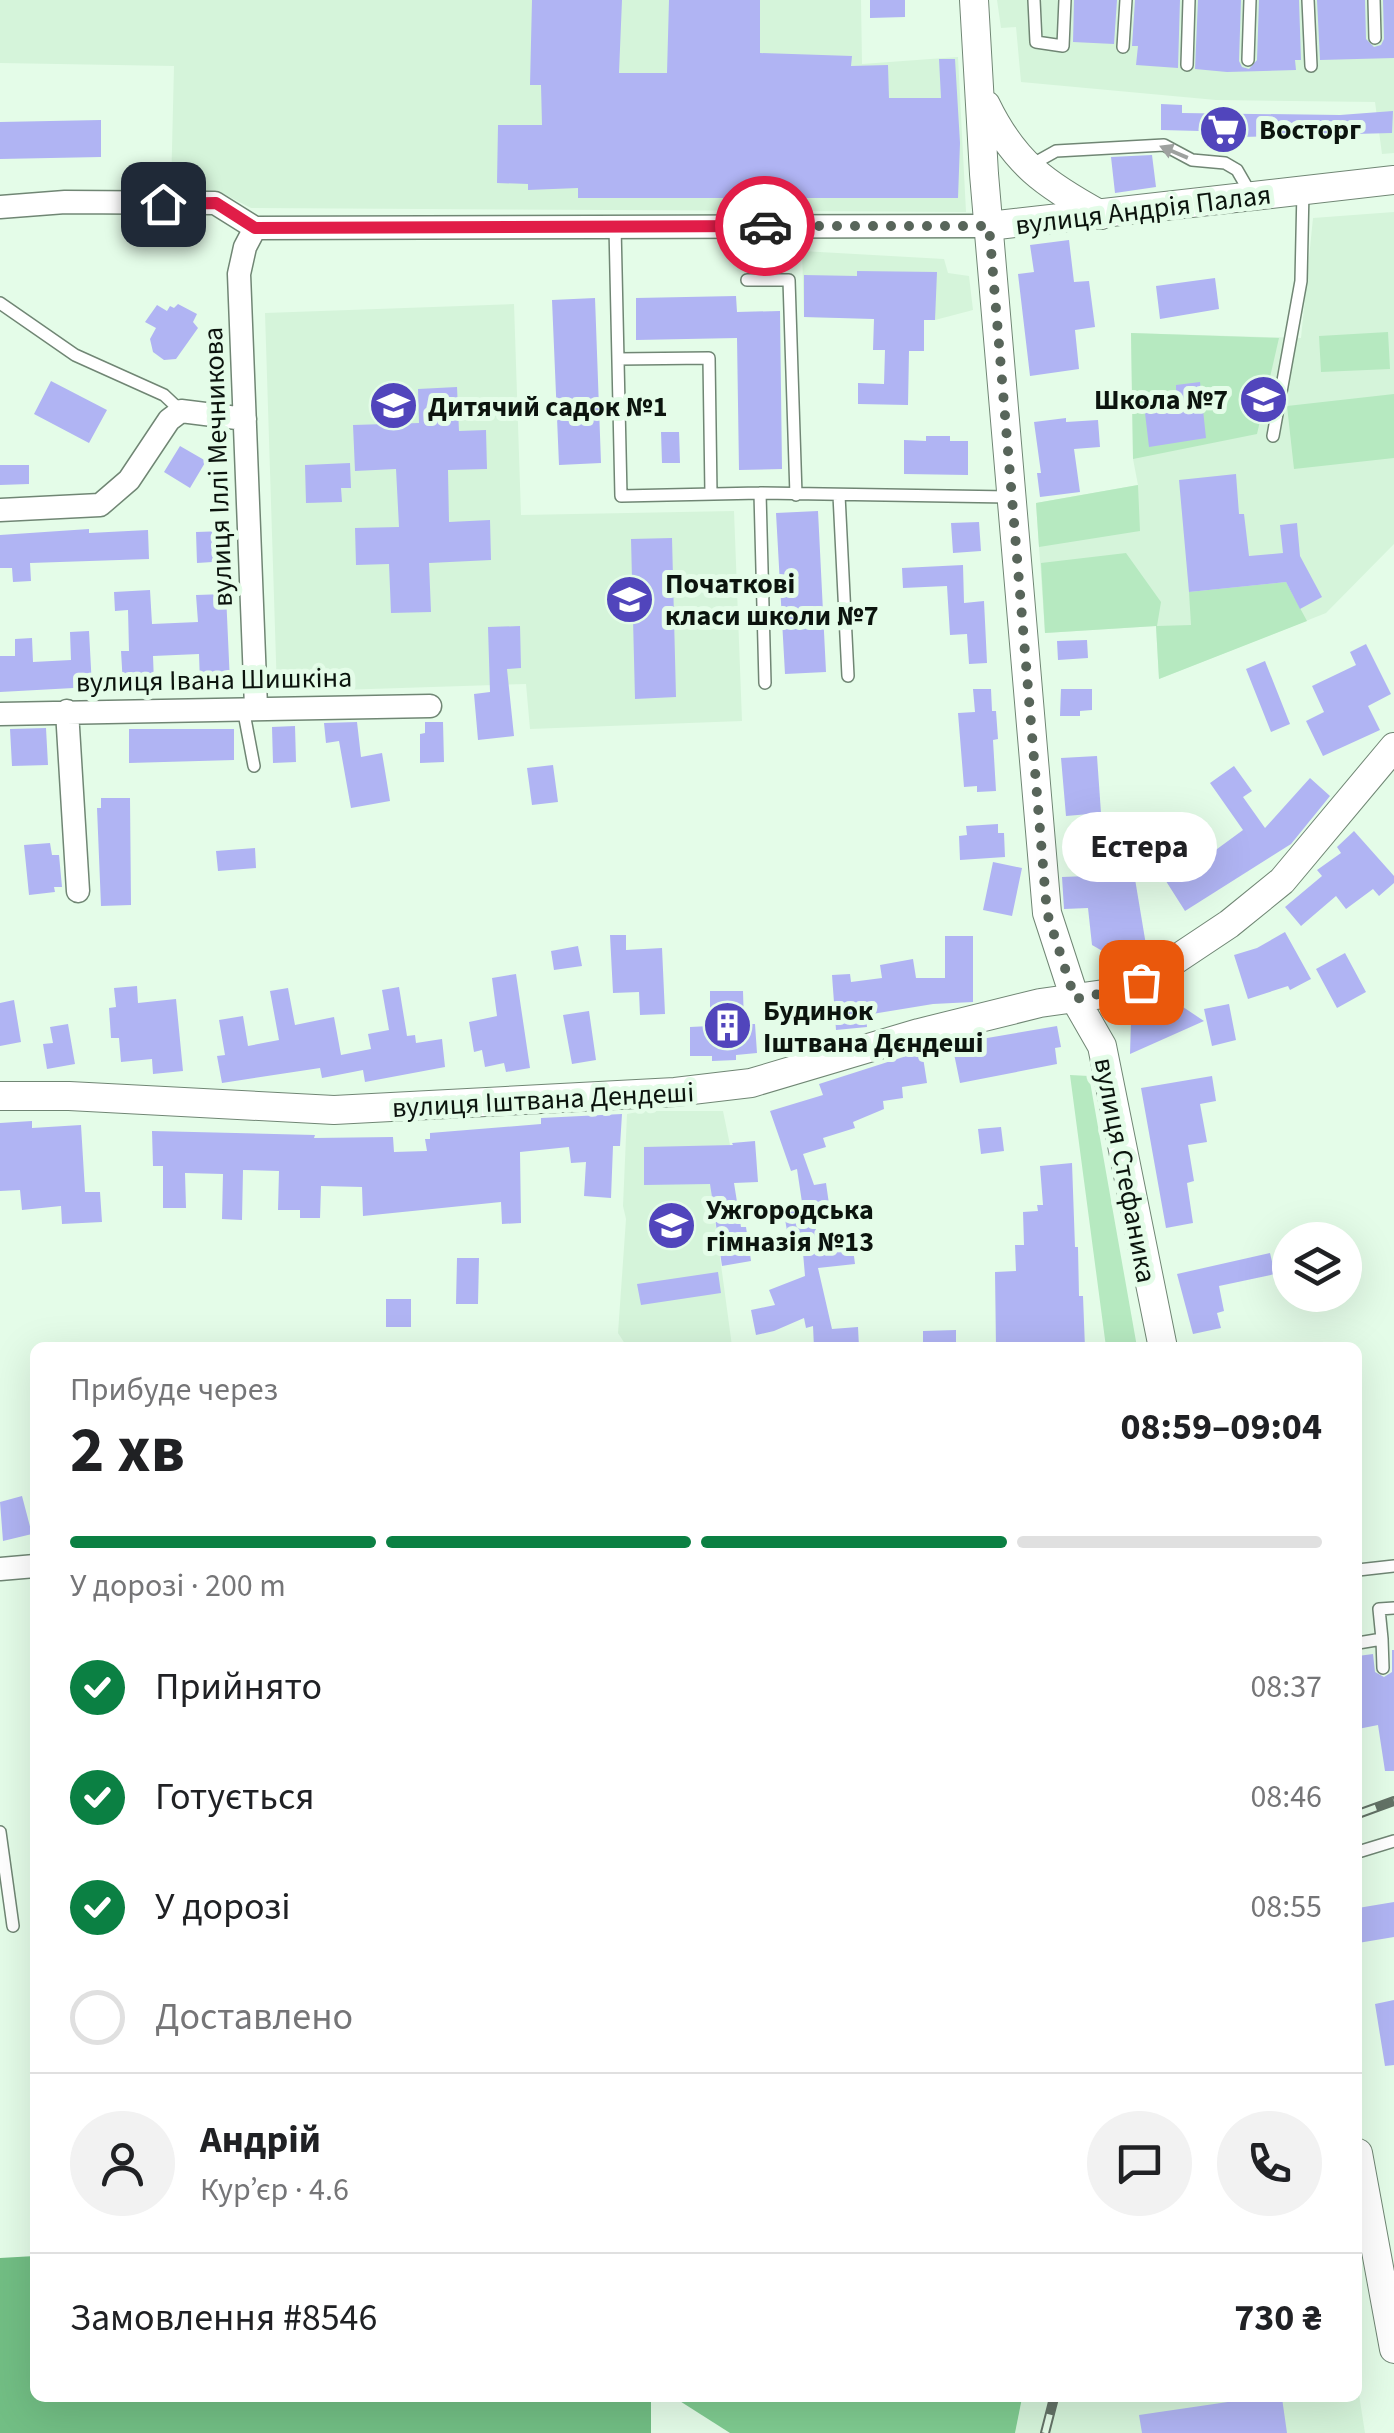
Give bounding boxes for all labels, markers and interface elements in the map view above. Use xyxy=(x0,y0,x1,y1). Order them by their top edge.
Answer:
supermarket icon: Восторг xyxy=(1198,103,1250,155)
place label: Восторг xyxy=(1259,110,1361,150)
one-way arrow xyxy=(1159,143,1189,159)
pin xyxy=(121,162,206,247)
street label: вулиця Андрія Палая xyxy=(1013,174,1273,246)
courier xyxy=(715,176,815,276)
icon: home xyxy=(136,177,191,232)
icon: car xyxy=(738,199,793,254)
street label: вулиця Іллі Мечникова xyxy=(193,326,243,608)
school or university icon: Школа №7 xyxy=(1237,373,1289,425)
school or university icon: Дитячий садок №1 xyxy=(367,380,419,432)
place label: Школа №7 xyxy=(1094,380,1228,420)
place label: Дитячий садок №1 xyxy=(428,387,668,427)
place label: Початкові класи школи №7 xyxy=(665,564,879,636)
school or university icon: Початкові класи школи №7 xyxy=(604,573,656,625)
street label: вулиця Івана Шишкіна xyxy=(75,658,353,702)
callout: Естера xyxy=(1064,812,1218,882)
text: Естера xyxy=(1090,824,1189,870)
pin xyxy=(1099,940,1184,1025)
icon: bag xyxy=(1114,955,1169,1010)
place label: Будинок Іштвана Дєндеші xyxy=(763,991,984,1063)
building icon: Будинок Іштвана Дєндеші xyxy=(702,1000,754,1052)
street label: вулиця Стефаника xyxy=(1084,1054,1166,1286)
street label: вулиця Іштвана Дендеші xyxy=(391,1072,695,1128)
place label: Ужгородська гімназія №13 xyxy=(706,1190,874,1262)
school or university icon: Ужгородська гімназія №13 xyxy=(645,1199,697,1251)
map controls xyxy=(1272,1222,1362,1312)
button: layers xyxy=(1272,1222,1362,1312)
text: Прибуде через xyxy=(70,1367,278,1413)
text: 08:59–09:04 xyxy=(1120,1400,1322,1454)
text: 2 хв xyxy=(70,1404,185,1497)
text: У дорозі · 200 m xyxy=(70,1563,286,1609)
icon: check xyxy=(70,1660,125,1715)
text: Прийнято xyxy=(155,1660,322,1714)
text: 08:37 xyxy=(1250,1664,1322,1710)
icon: check xyxy=(70,1770,125,1825)
text: Готується xyxy=(155,1770,315,1824)
text: 08:46 xyxy=(1250,1774,1322,1820)
icon: check xyxy=(70,1880,125,1935)
text: У дорозі xyxy=(155,1880,291,1934)
text: 08:55 xyxy=(1250,1884,1322,1930)
text: Доставлено xyxy=(155,1990,353,2044)
button: person xyxy=(70,2111,175,2216)
button: chat xyxy=(1087,2111,1192,2216)
button: phone xyxy=(1217,2111,1322,2216)
text: Андрій xyxy=(200,2113,321,2167)
text: Кур’єр · 4.6 xyxy=(200,2167,349,2213)
text: Замовлення #8546 xyxy=(70,2291,377,2345)
text: 730 ₴ xyxy=(1234,2291,1322,2345)

